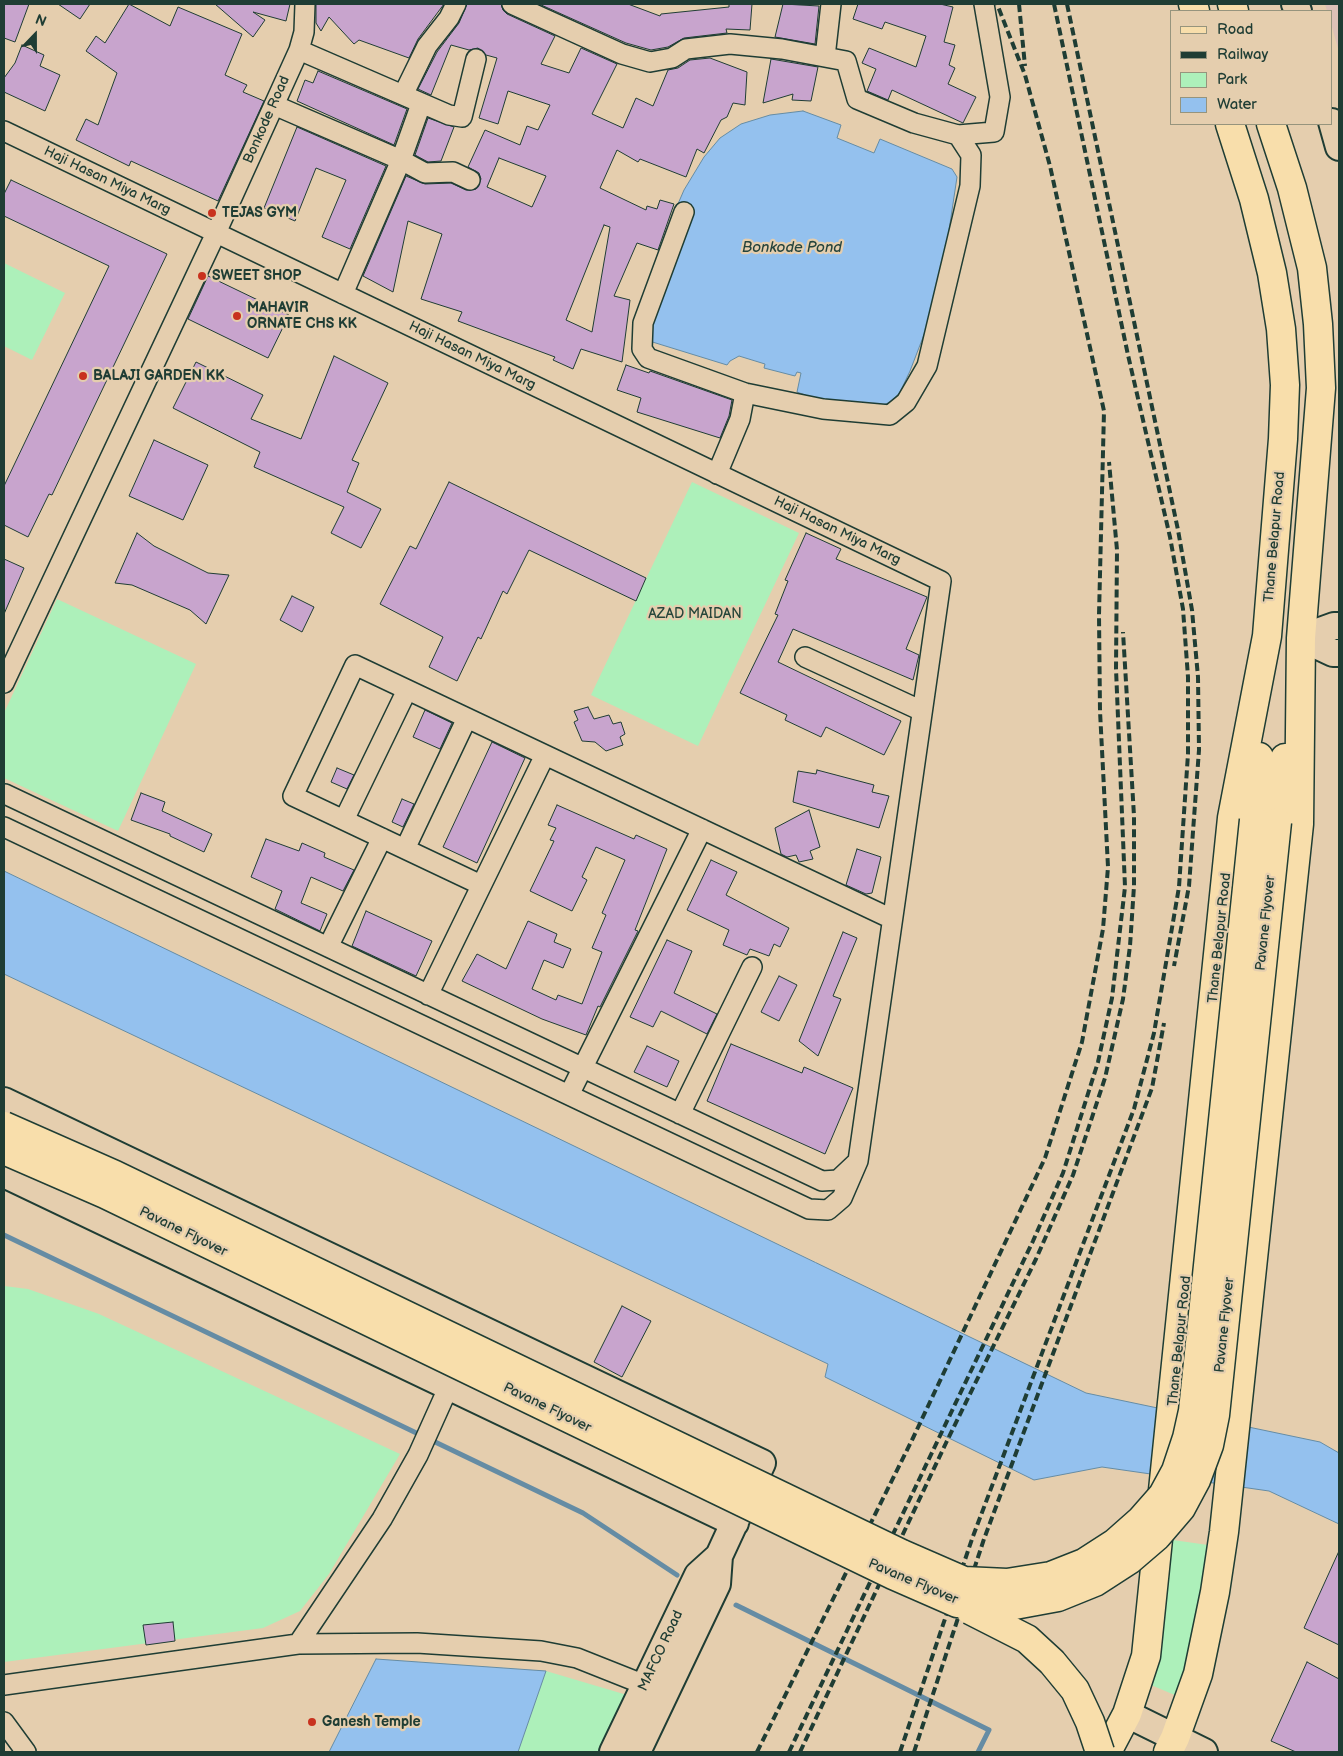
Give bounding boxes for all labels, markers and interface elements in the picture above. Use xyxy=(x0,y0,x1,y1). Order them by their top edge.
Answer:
north arrow xyxy=(10,10,60,60)
legend xyxy=(1170,10,1333,125)
text: N xyxy=(33,11,49,30)
text: Road xyxy=(1217,20,1253,39)
text: Railway xyxy=(1217,45,1268,64)
text: Park xyxy=(1217,70,1247,89)
street label: Bonkode Road xyxy=(240,74,294,166)
text: Water xyxy=(1217,95,1257,114)
street label: Haji Hasan Miya Marg xyxy=(41,143,173,219)
place label: TEJAS GYM xyxy=(222,205,297,221)
marker: TEJAS GYM xyxy=(206,207,218,219)
water label: Bonkode Pond xyxy=(742,239,842,257)
place label: SWEET SHOP xyxy=(212,268,301,284)
marker: SWEET SHOP xyxy=(196,270,208,282)
place label: MAHAVIR ORNATE CHS KK xyxy=(247,300,357,332)
marker: MAHAVIR ORNATE CHS KK xyxy=(231,310,243,322)
street label: Haji Hasan Miya Marg xyxy=(406,318,538,394)
place label: BALAJI GARDEN KK xyxy=(93,368,225,384)
marker: BALAJI GARDEN KK xyxy=(77,370,89,382)
street label: Thane Belapur Road xyxy=(1261,471,1289,603)
street label: Haji Hasan Miya Marg xyxy=(771,493,903,569)
park label: AZAD MAIDAN xyxy=(648,606,742,622)
street label: Thane Belapur Road xyxy=(1205,872,1235,1004)
street label: Pavane Flyover xyxy=(1253,874,1279,972)
street label: Pavane Flyover xyxy=(136,1203,230,1261)
street label: Thane Belapur Road xyxy=(1165,1275,1195,1407)
street label: Pavane Flyover xyxy=(1212,1276,1238,1374)
street label: Pavane Flyover xyxy=(500,1379,594,1437)
street label: Pavane Flyover xyxy=(866,1556,960,1608)
street label: MAFCO Road xyxy=(635,1608,687,1694)
place label: Ganesh Temple xyxy=(322,1714,421,1730)
marker: Ganesh Temple xyxy=(306,1716,318,1728)

